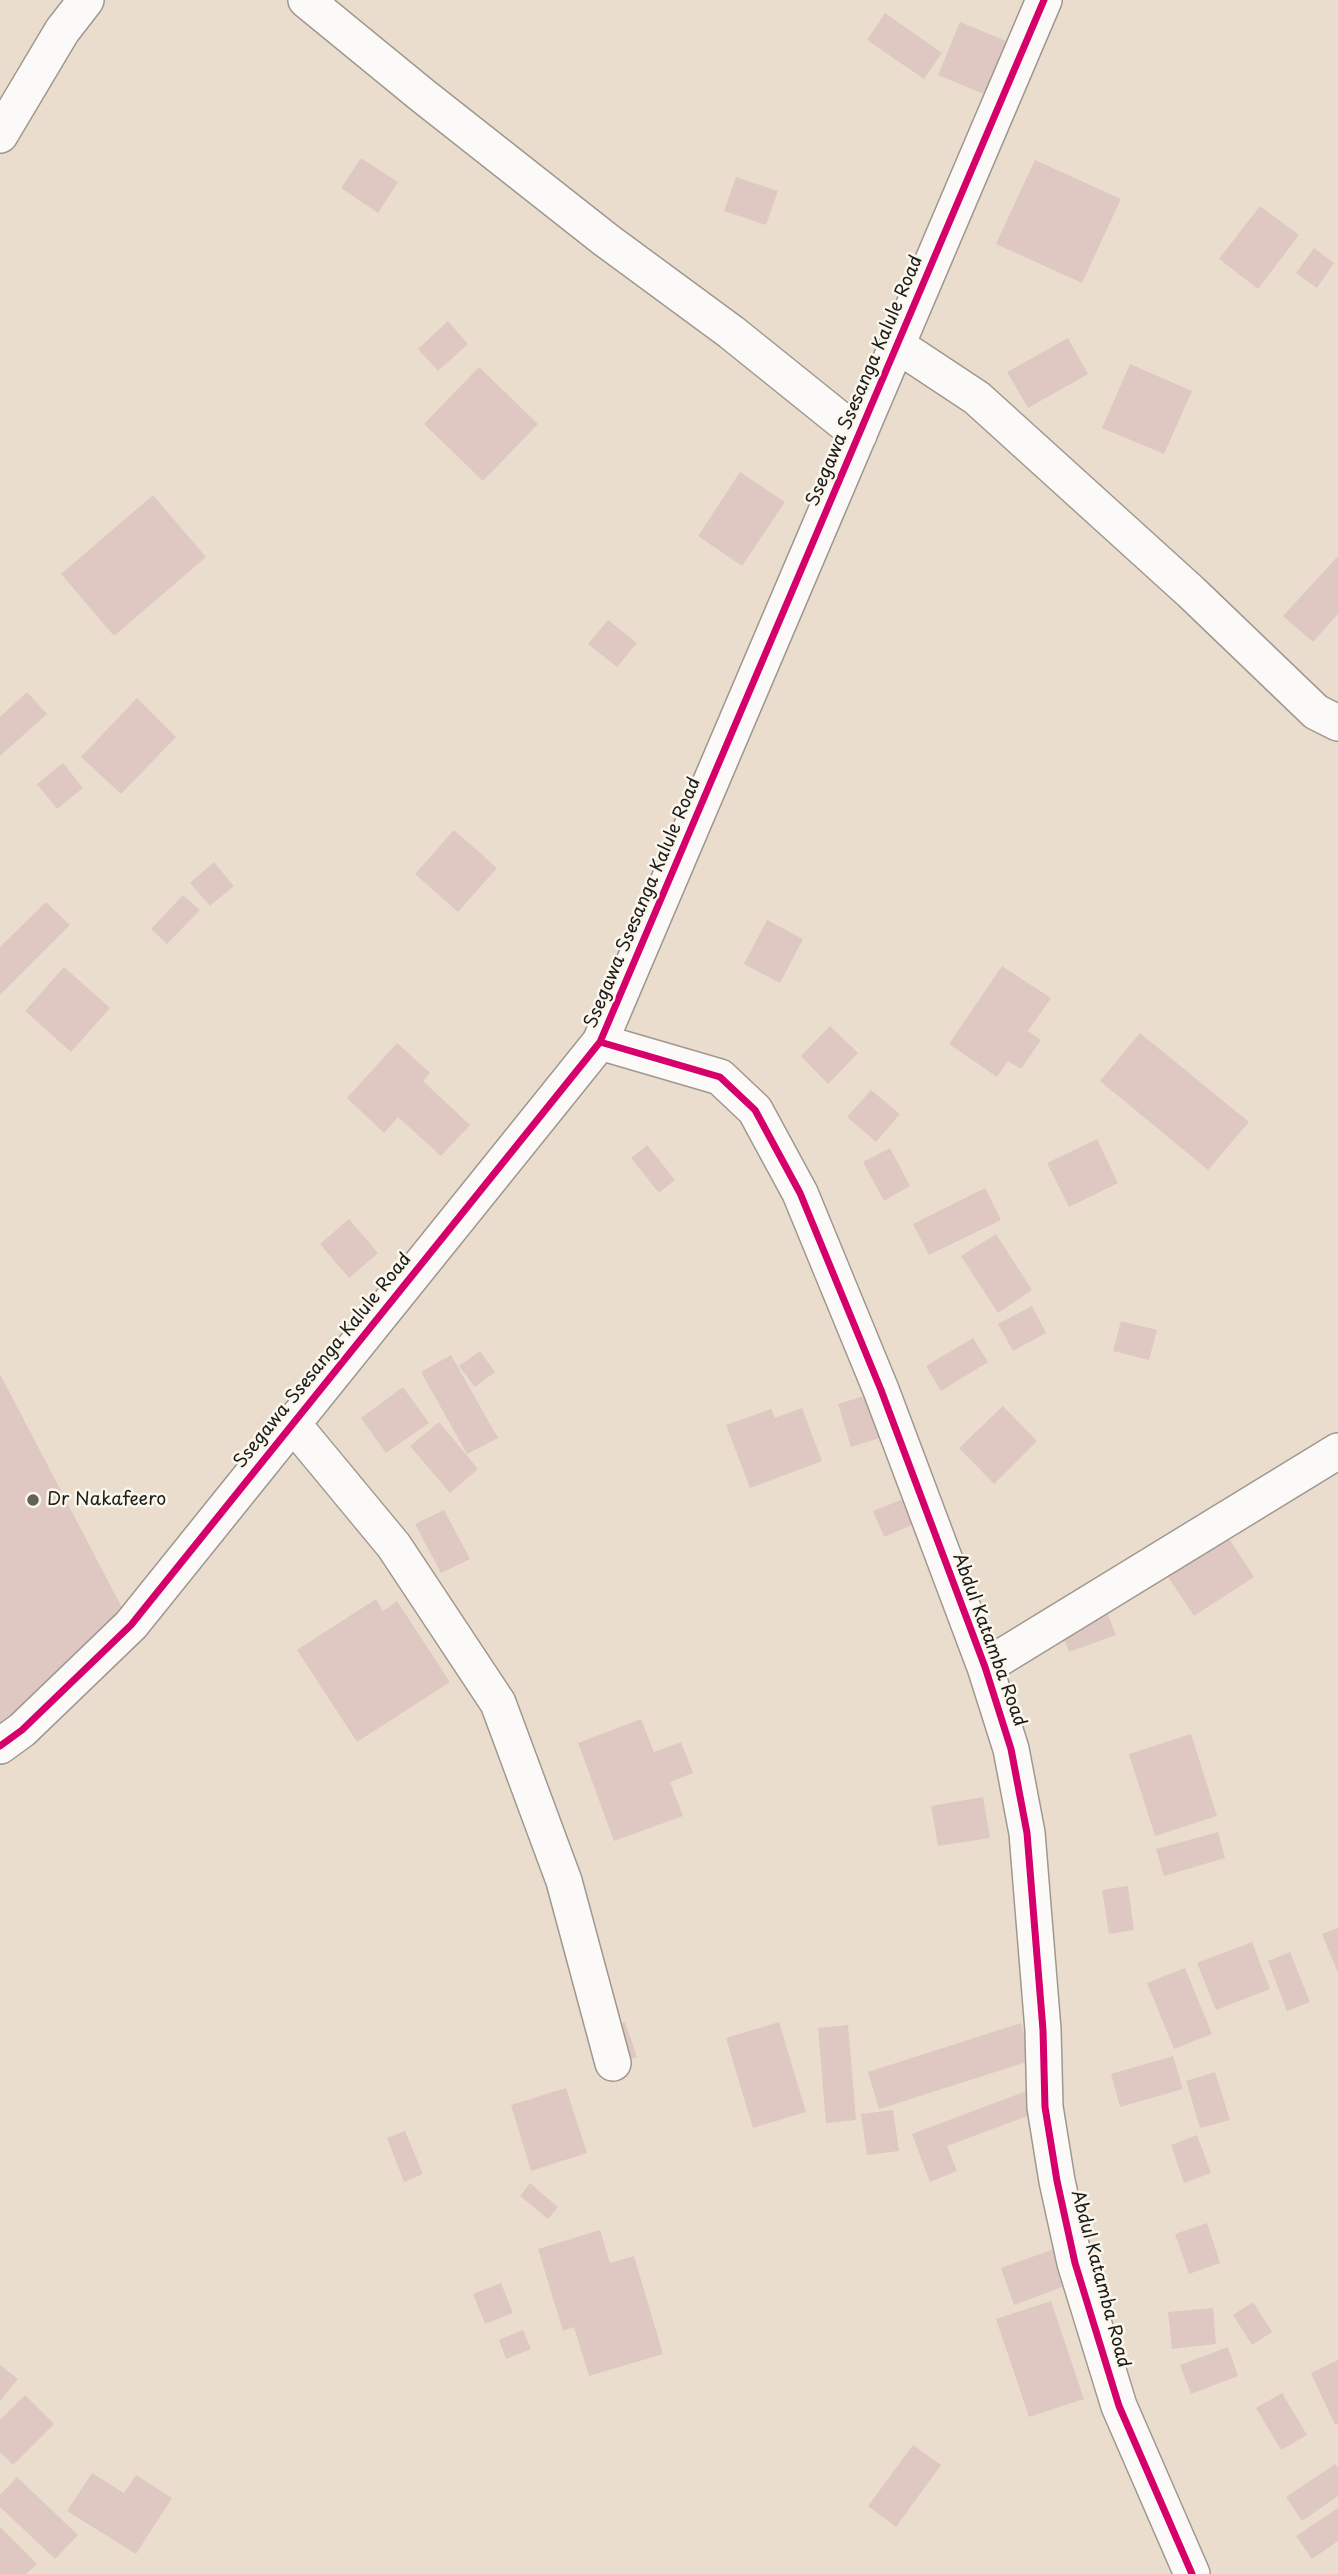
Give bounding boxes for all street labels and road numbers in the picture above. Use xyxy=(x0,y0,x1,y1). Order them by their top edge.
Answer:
street label: Ssegawa Ssesanga Kalule Road xyxy=(802,252,928,510)
street label: Ssegawa Ssesanga Kalule Road xyxy=(580,774,706,1032)
street label: Ssegawa Ssesanga Kalule Road xyxy=(230,1249,416,1473)
street label: Abdul Katamba Road xyxy=(948,1550,1030,1730)
street label: Abdul Katamba Road xyxy=(1066,2188,1134,2370)

